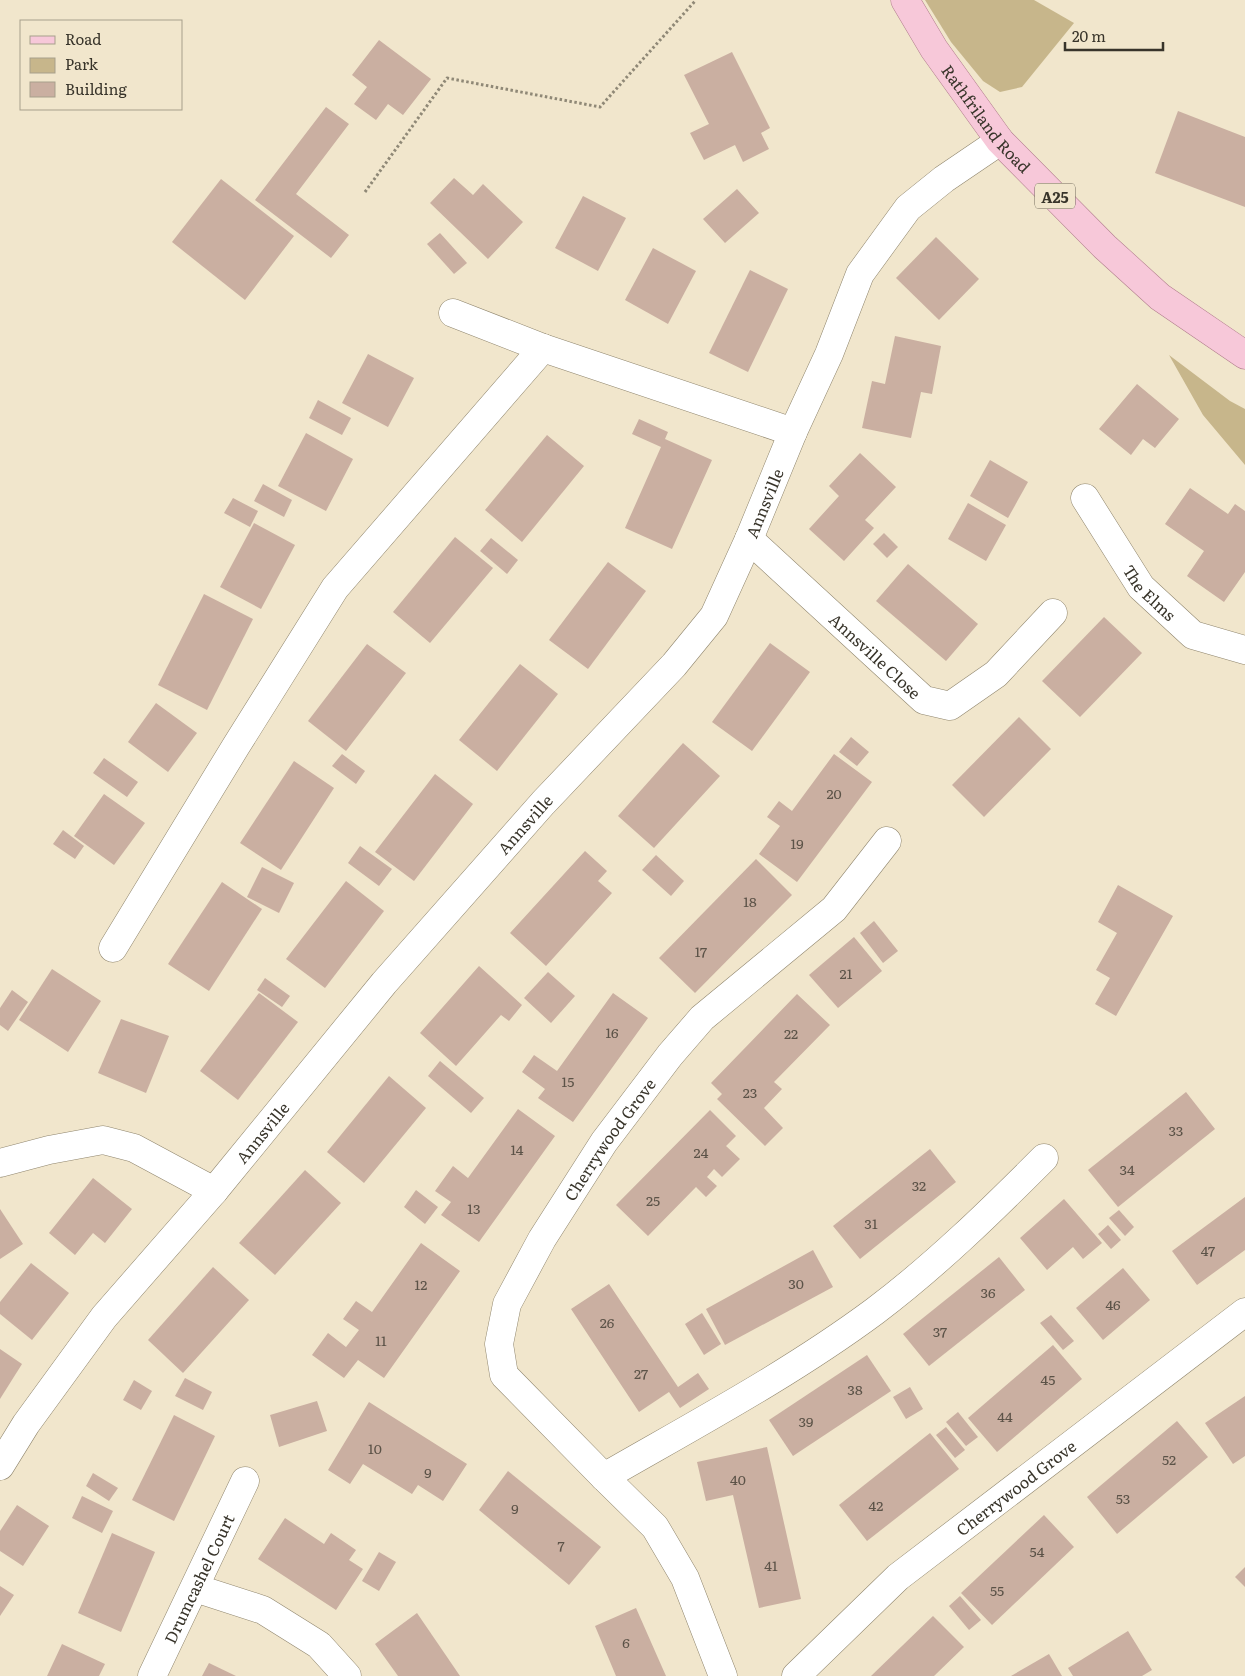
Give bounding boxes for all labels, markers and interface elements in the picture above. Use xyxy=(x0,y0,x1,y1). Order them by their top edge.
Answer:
legend xyxy=(20,20,182,110)
scale bar xyxy=(1065,20,1162,52)
text: 20 m xyxy=(1072,24,1106,47)
text: Road xyxy=(65,27,101,50)
text: Park xyxy=(65,52,99,75)
street label: Rathfriland Road xyxy=(937,59,1037,178)
text: Building xyxy=(65,77,127,100)
road number: A25 xyxy=(1035,184,1075,208)
street label: Annsville xyxy=(739,465,789,541)
street label: The Elms xyxy=(1118,560,1182,626)
street label: Annsville Close xyxy=(824,607,927,704)
house number: 20 xyxy=(826,783,842,803)
street label: Annsville xyxy=(491,788,558,859)
house number: 19 xyxy=(790,833,804,853)
house number: 18 xyxy=(743,891,757,911)
house number: 17 xyxy=(695,941,707,961)
house number: 21 xyxy=(840,963,853,983)
house number: 16 xyxy=(605,1022,619,1042)
house number: 22 xyxy=(784,1023,798,1043)
house number: 15 xyxy=(562,1071,574,1091)
street label: Cherrywood Grove xyxy=(558,1073,661,1205)
house number: 23 xyxy=(743,1082,757,1102)
street label: Annsville xyxy=(230,1096,294,1168)
house number: 33 xyxy=(1169,1120,1183,1140)
house number: 14 xyxy=(511,1139,524,1159)
house number: 24 xyxy=(694,1142,709,1162)
house number: 34 xyxy=(1119,1159,1135,1179)
house number: 32 xyxy=(912,1175,926,1195)
house number: 25 xyxy=(646,1190,660,1210)
house number: 13 xyxy=(467,1198,481,1218)
house number: 31 xyxy=(864,1213,878,1233)
house number: 47 xyxy=(1201,1240,1215,1260)
house number: 30 xyxy=(788,1273,804,1293)
house number: 12 xyxy=(415,1274,427,1294)
house number: 36 xyxy=(980,1282,996,1302)
house number: 46 xyxy=(1105,1294,1121,1314)
house number: 26 xyxy=(600,1312,615,1332)
house number: 37 xyxy=(933,1321,947,1341)
house number: 11 xyxy=(375,1330,387,1350)
house number: 27 xyxy=(634,1363,648,1383)
house number: 45 xyxy=(1041,1369,1055,1389)
house number: 38 xyxy=(847,1379,863,1399)
house number: 44 xyxy=(997,1406,1013,1426)
house number: 39 xyxy=(799,1411,813,1431)
street label: Cherrywood Grove xyxy=(950,1434,1081,1541)
house number: 10 xyxy=(368,1438,382,1458)
house number: 52 xyxy=(1162,1449,1176,1469)
house number: 9 xyxy=(424,1462,432,1482)
house number: 40 xyxy=(730,1469,746,1489)
house number: 53 xyxy=(1116,1488,1130,1508)
house number: 42 xyxy=(869,1495,883,1515)
house number: 9 xyxy=(511,1498,519,1518)
street label: Drumcashel Court xyxy=(157,1509,240,1647)
house number: 7 xyxy=(557,1535,565,1555)
house number: 54 xyxy=(1030,1541,1045,1561)
house number: 41 xyxy=(764,1555,778,1575)
house number: 55 xyxy=(990,1580,1004,1600)
house number: 6 xyxy=(622,1632,630,1652)

